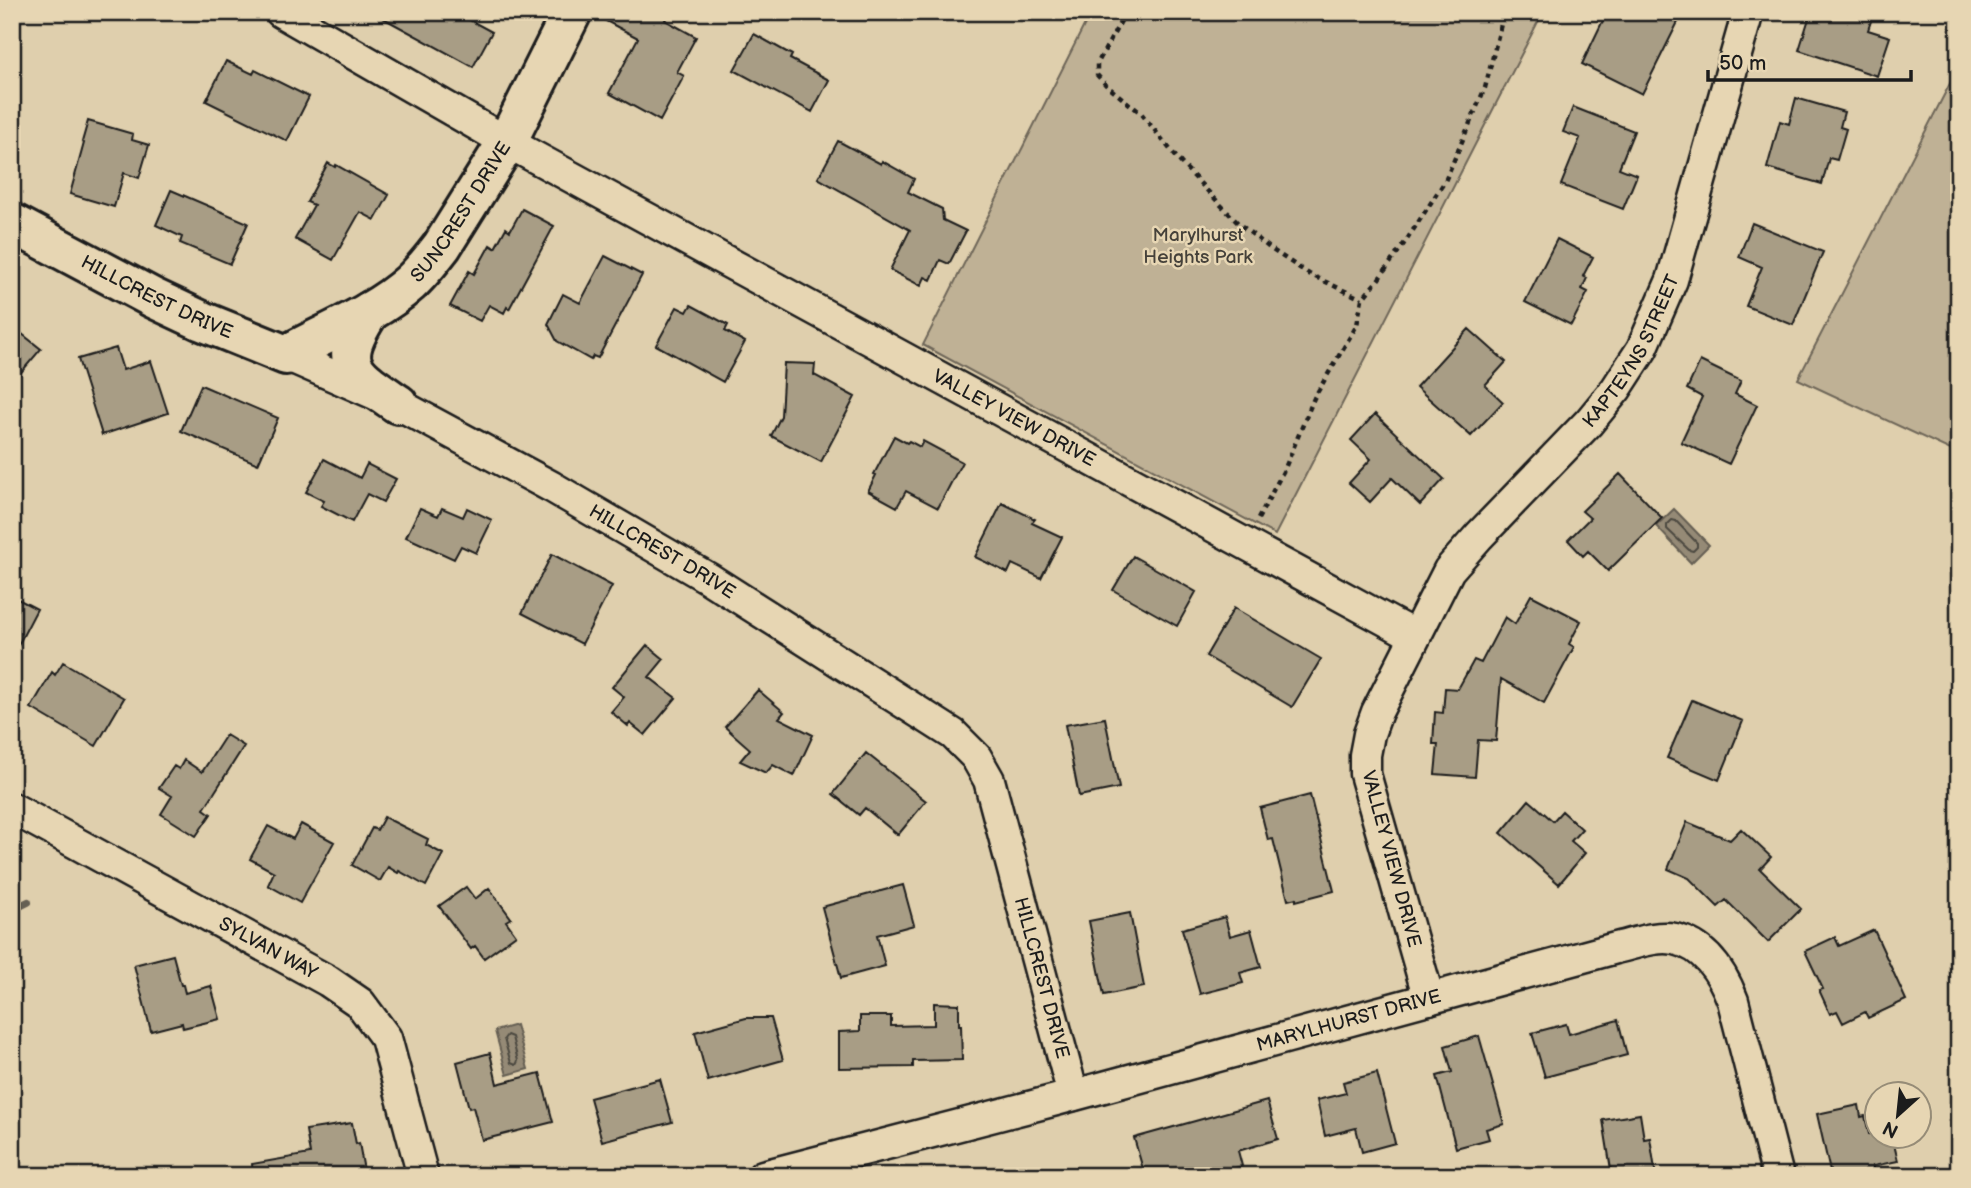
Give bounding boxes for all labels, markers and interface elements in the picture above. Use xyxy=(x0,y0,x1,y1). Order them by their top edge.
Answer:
scale bar xyxy=(1708,38,1912,82)
text: 50 m xyxy=(1719,51,1766,76)
street label: SUNCREST DRIVE xyxy=(406,137,516,287)
park label: Marylhurst Heights Park xyxy=(1143,224,1253,269)
street label: HILLCREST DRIVE xyxy=(77,250,236,344)
street label: KAPTEYNS STREET xyxy=(1578,271,1685,432)
street label: VALLEY VIEW DRIVE xyxy=(929,364,1100,471)
street label: HILLCREST DRIVE xyxy=(585,500,740,604)
street label: VALLEY VIEW DRIVE xyxy=(1356,768,1426,950)
street label: HILLCREST DRIVE xyxy=(1009,895,1074,1061)
street label: SYLVAN WAY xyxy=(215,912,322,985)
street label: MARYLHURST DRIVE xyxy=(1254,985,1443,1057)
north arrow xyxy=(1862,1080,1932,1150)
text: N xyxy=(1879,1115,1903,1142)

